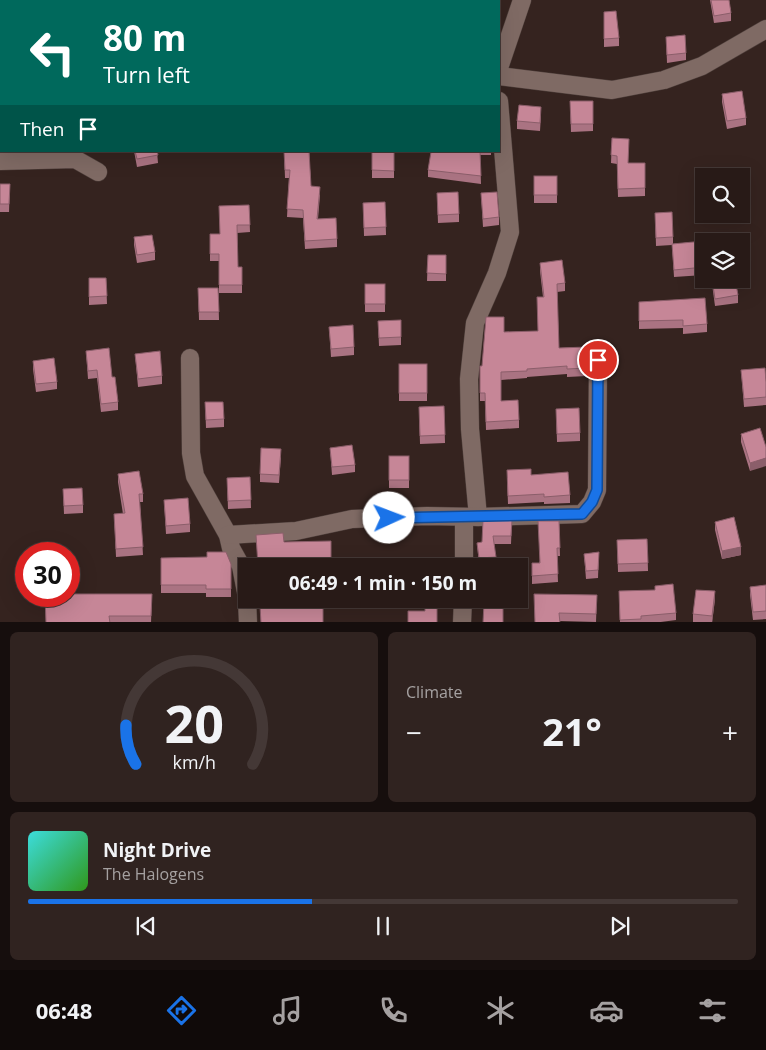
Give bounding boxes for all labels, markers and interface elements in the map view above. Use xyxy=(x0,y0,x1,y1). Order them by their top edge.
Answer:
text: 80 m xyxy=(103,14,186,61)
icon: left xyxy=(20,20,85,85)
text: Turn left xyxy=(103,59,190,89)
icon: arrive xyxy=(74,115,102,143)
text: Then xyxy=(20,116,64,142)
map controls xyxy=(695,168,750,288)
button: search xyxy=(695,168,750,223)
button: layers xyxy=(695,233,750,288)
pin xyxy=(577,339,619,381)
icon: arrive xyxy=(584,346,612,374)
position arrow xyxy=(362,491,414,543)
speed limit sign: 30 xyxy=(15,542,80,607)
text: 06:49 · 1 min · 150 m xyxy=(289,570,477,596)
text: Climate xyxy=(406,681,463,703)
text: 20 xyxy=(164,687,224,758)
text: 21° xyxy=(542,705,602,757)
text: − xyxy=(406,713,422,751)
text: + xyxy=(722,713,738,751)
text: km/h xyxy=(172,750,216,774)
text: Night Drive xyxy=(103,837,211,863)
text: The Halogens xyxy=(103,863,204,885)
icon: previous xyxy=(132,912,160,940)
icon: pause xyxy=(369,912,397,940)
icon: next xyxy=(606,912,634,940)
icon: directions xyxy=(164,993,199,1028)
icon: music xyxy=(270,993,305,1028)
icon: phone xyxy=(376,993,411,1028)
icon: climate xyxy=(483,993,518,1028)
icon: car xyxy=(589,993,624,1028)
icon: filters xyxy=(695,993,730,1028)
text: 06:48 xyxy=(36,995,92,1025)

